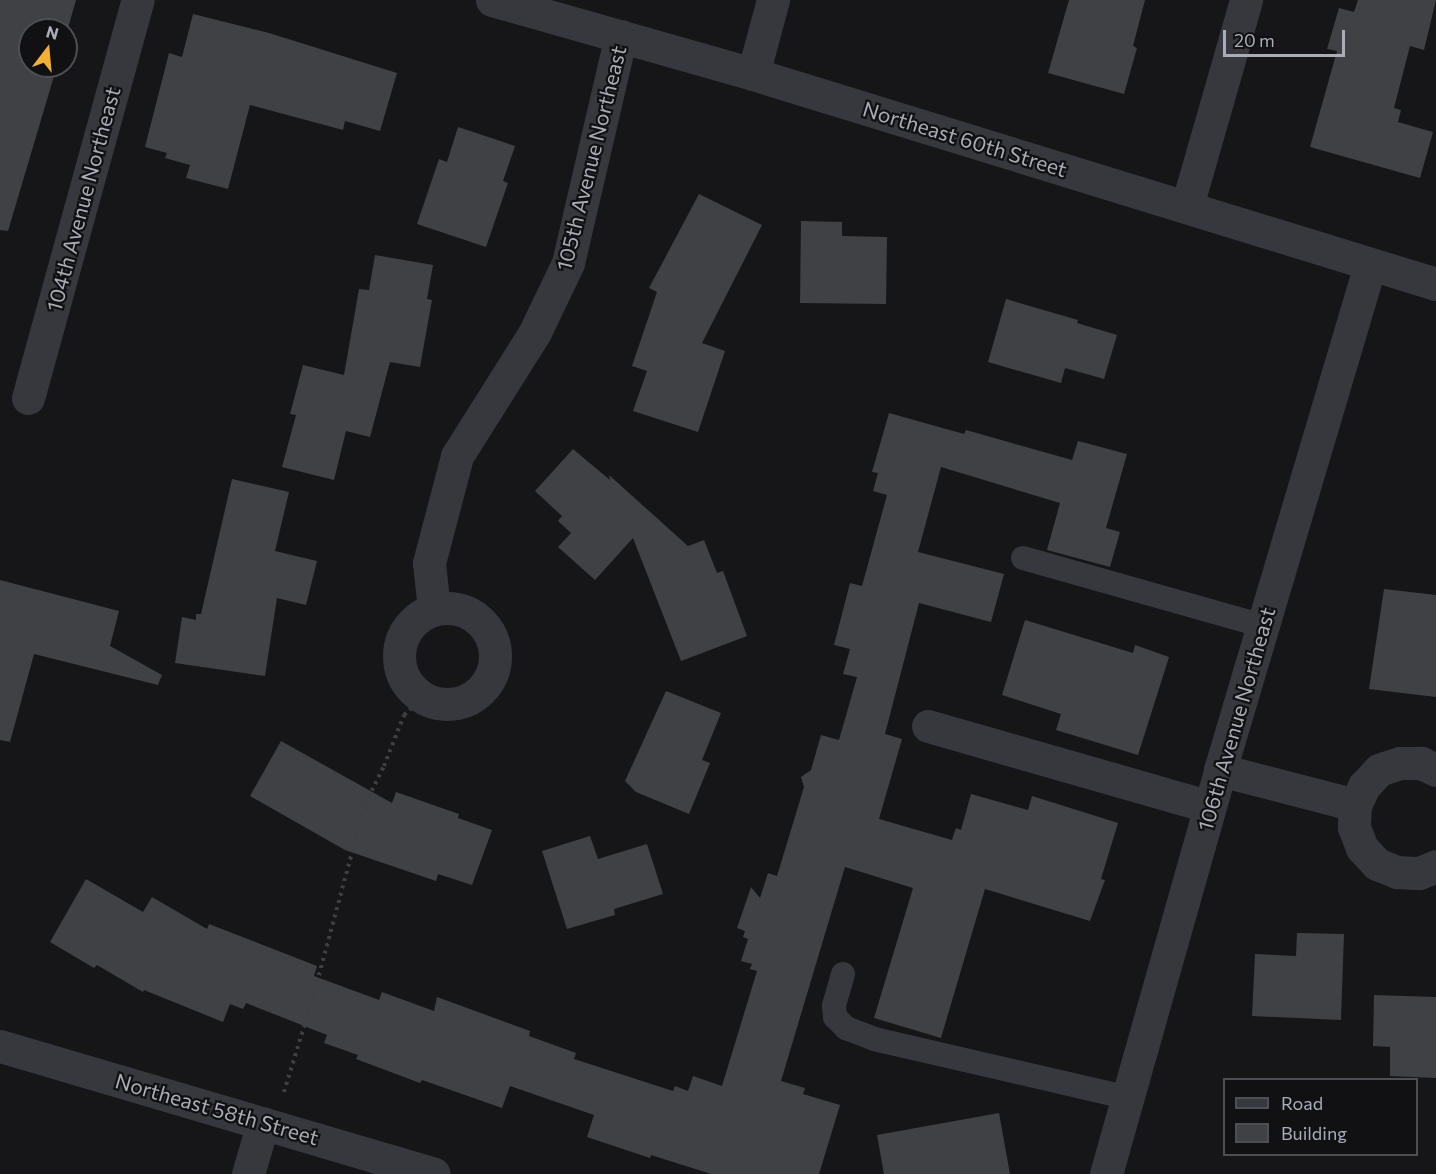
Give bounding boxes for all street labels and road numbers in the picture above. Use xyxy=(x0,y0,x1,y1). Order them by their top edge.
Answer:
street label: 105th Avenue Northeast xyxy=(551,43,631,273)
street label: 104th Avenue Northeast xyxy=(41,84,125,314)
street label: Northeast 60th Street xyxy=(860,96,1070,182)
street label: 106th Avenue Northeast xyxy=(1192,604,1280,834)
street label: Northeast 58th Street xyxy=(112,1068,322,1150)

